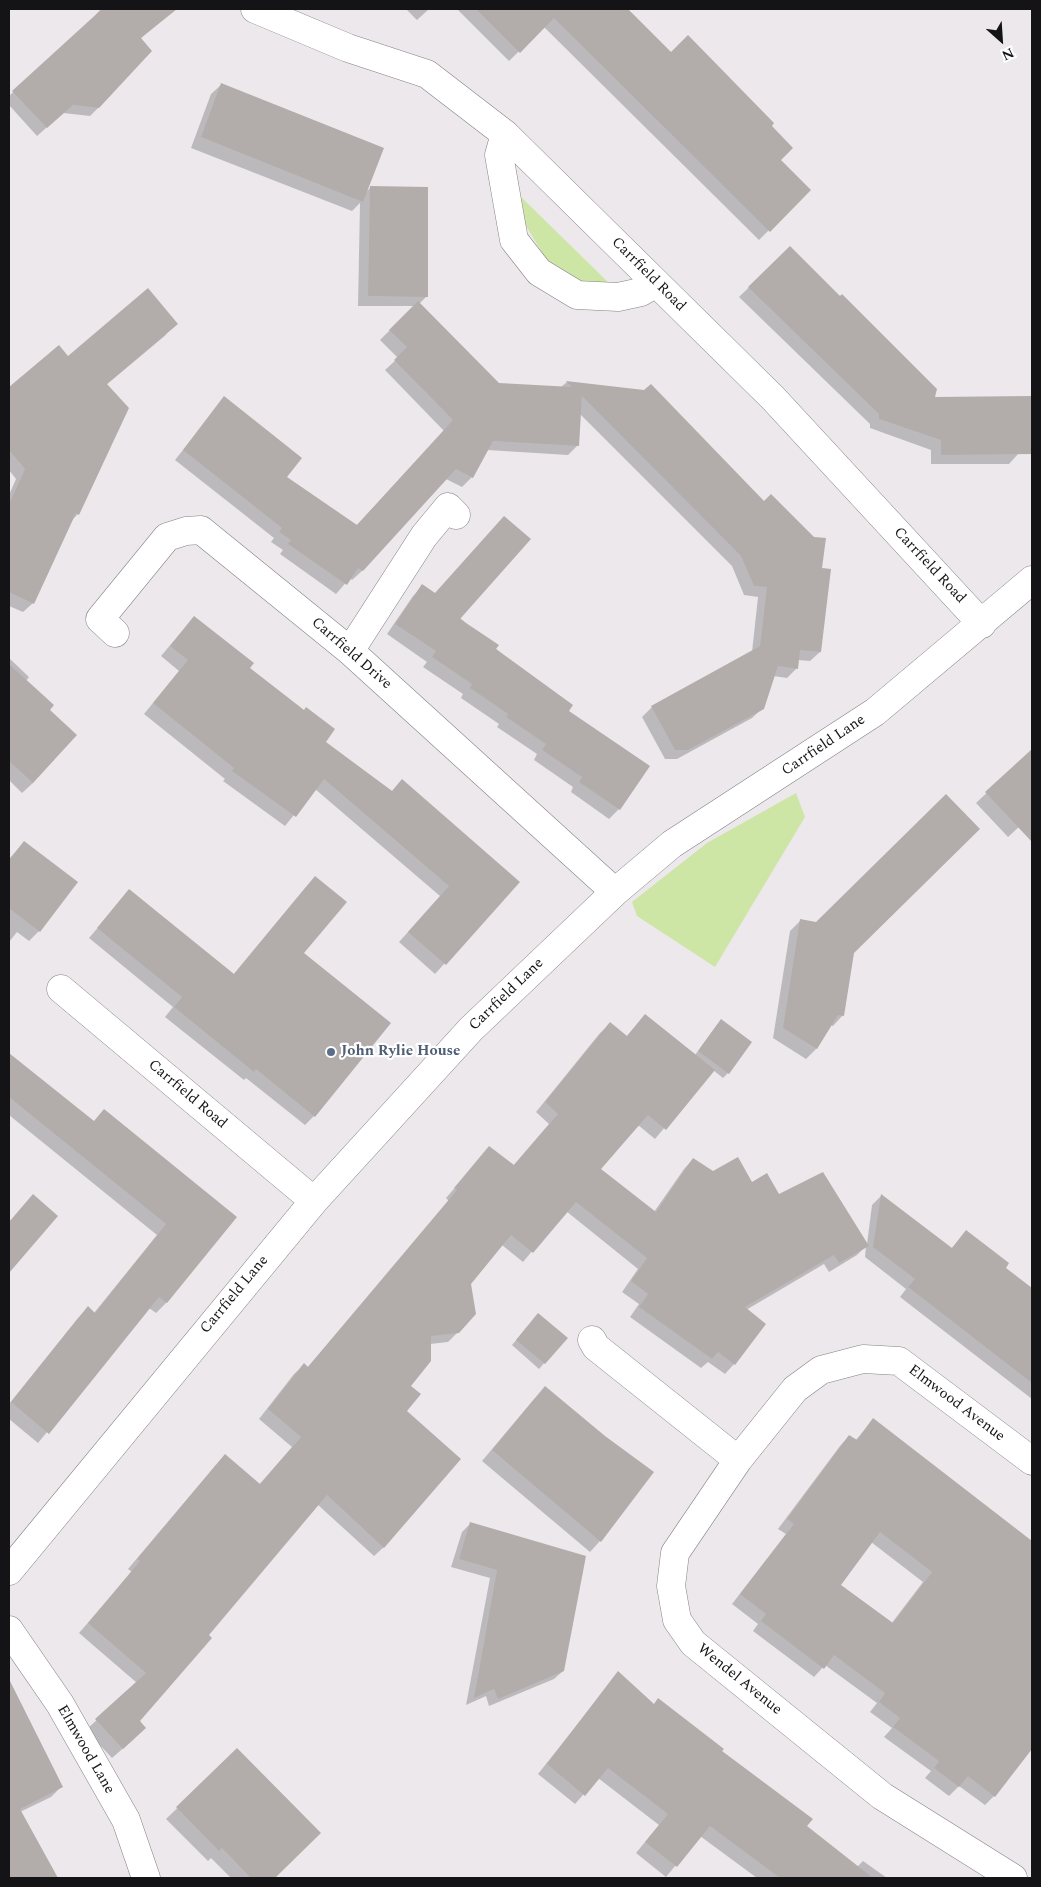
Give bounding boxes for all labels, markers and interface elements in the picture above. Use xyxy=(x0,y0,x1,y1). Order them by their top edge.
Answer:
north arrow xyxy=(976,15,1026,65)
text: N xyxy=(998,42,1018,66)
street label: Carrfield Road xyxy=(607,234,689,316)
street label: Carrfield Road xyxy=(889,524,969,608)
street label: Carrfield Drive xyxy=(307,614,395,694)
street label: Carrfield Lane xyxy=(779,711,869,781)
street label: Carrfield Lane xyxy=(466,955,548,1035)
place label: John Rylie House xyxy=(341,1043,460,1061)
marker: John Rylie House xyxy=(325,1046,337,1058)
street label: Carrfield Road xyxy=(144,1057,230,1133)
street label: Carrfield Lane xyxy=(197,1252,273,1338)
street label: Elmwood Avenue xyxy=(904,1362,1008,1446)
street label: Wendel Avenue xyxy=(693,1640,785,1720)
street label: Elmwood Lane xyxy=(52,1702,118,1798)

